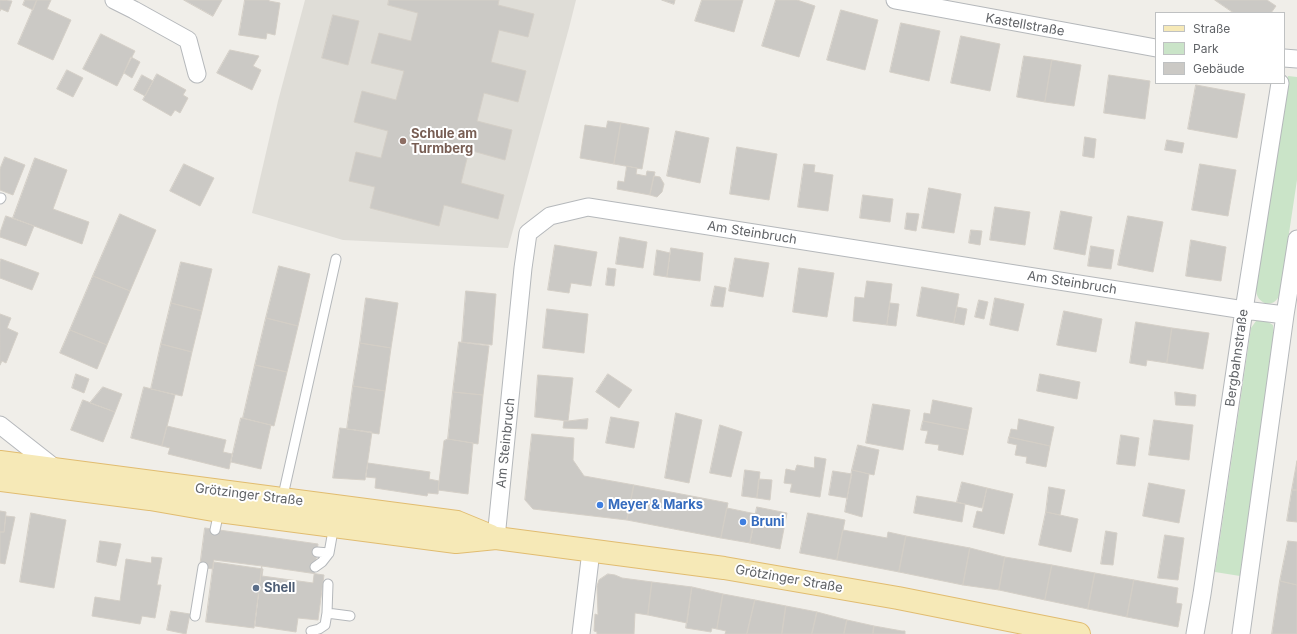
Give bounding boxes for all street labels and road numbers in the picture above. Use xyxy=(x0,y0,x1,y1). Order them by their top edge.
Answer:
street label: Kastellstraße xyxy=(984,10,1066,40)
street label: Am Steinbruch xyxy=(706,218,798,248)
street label: Am Steinbruch xyxy=(1026,268,1118,298)
street label: Bergbahnstraße xyxy=(1222,308,1252,408)
street label: Am Steinbruch xyxy=(494,397,518,489)
street label: Grötzinger Straße xyxy=(194,481,304,509)
street label: Grötzinger Straße xyxy=(734,562,844,596)

